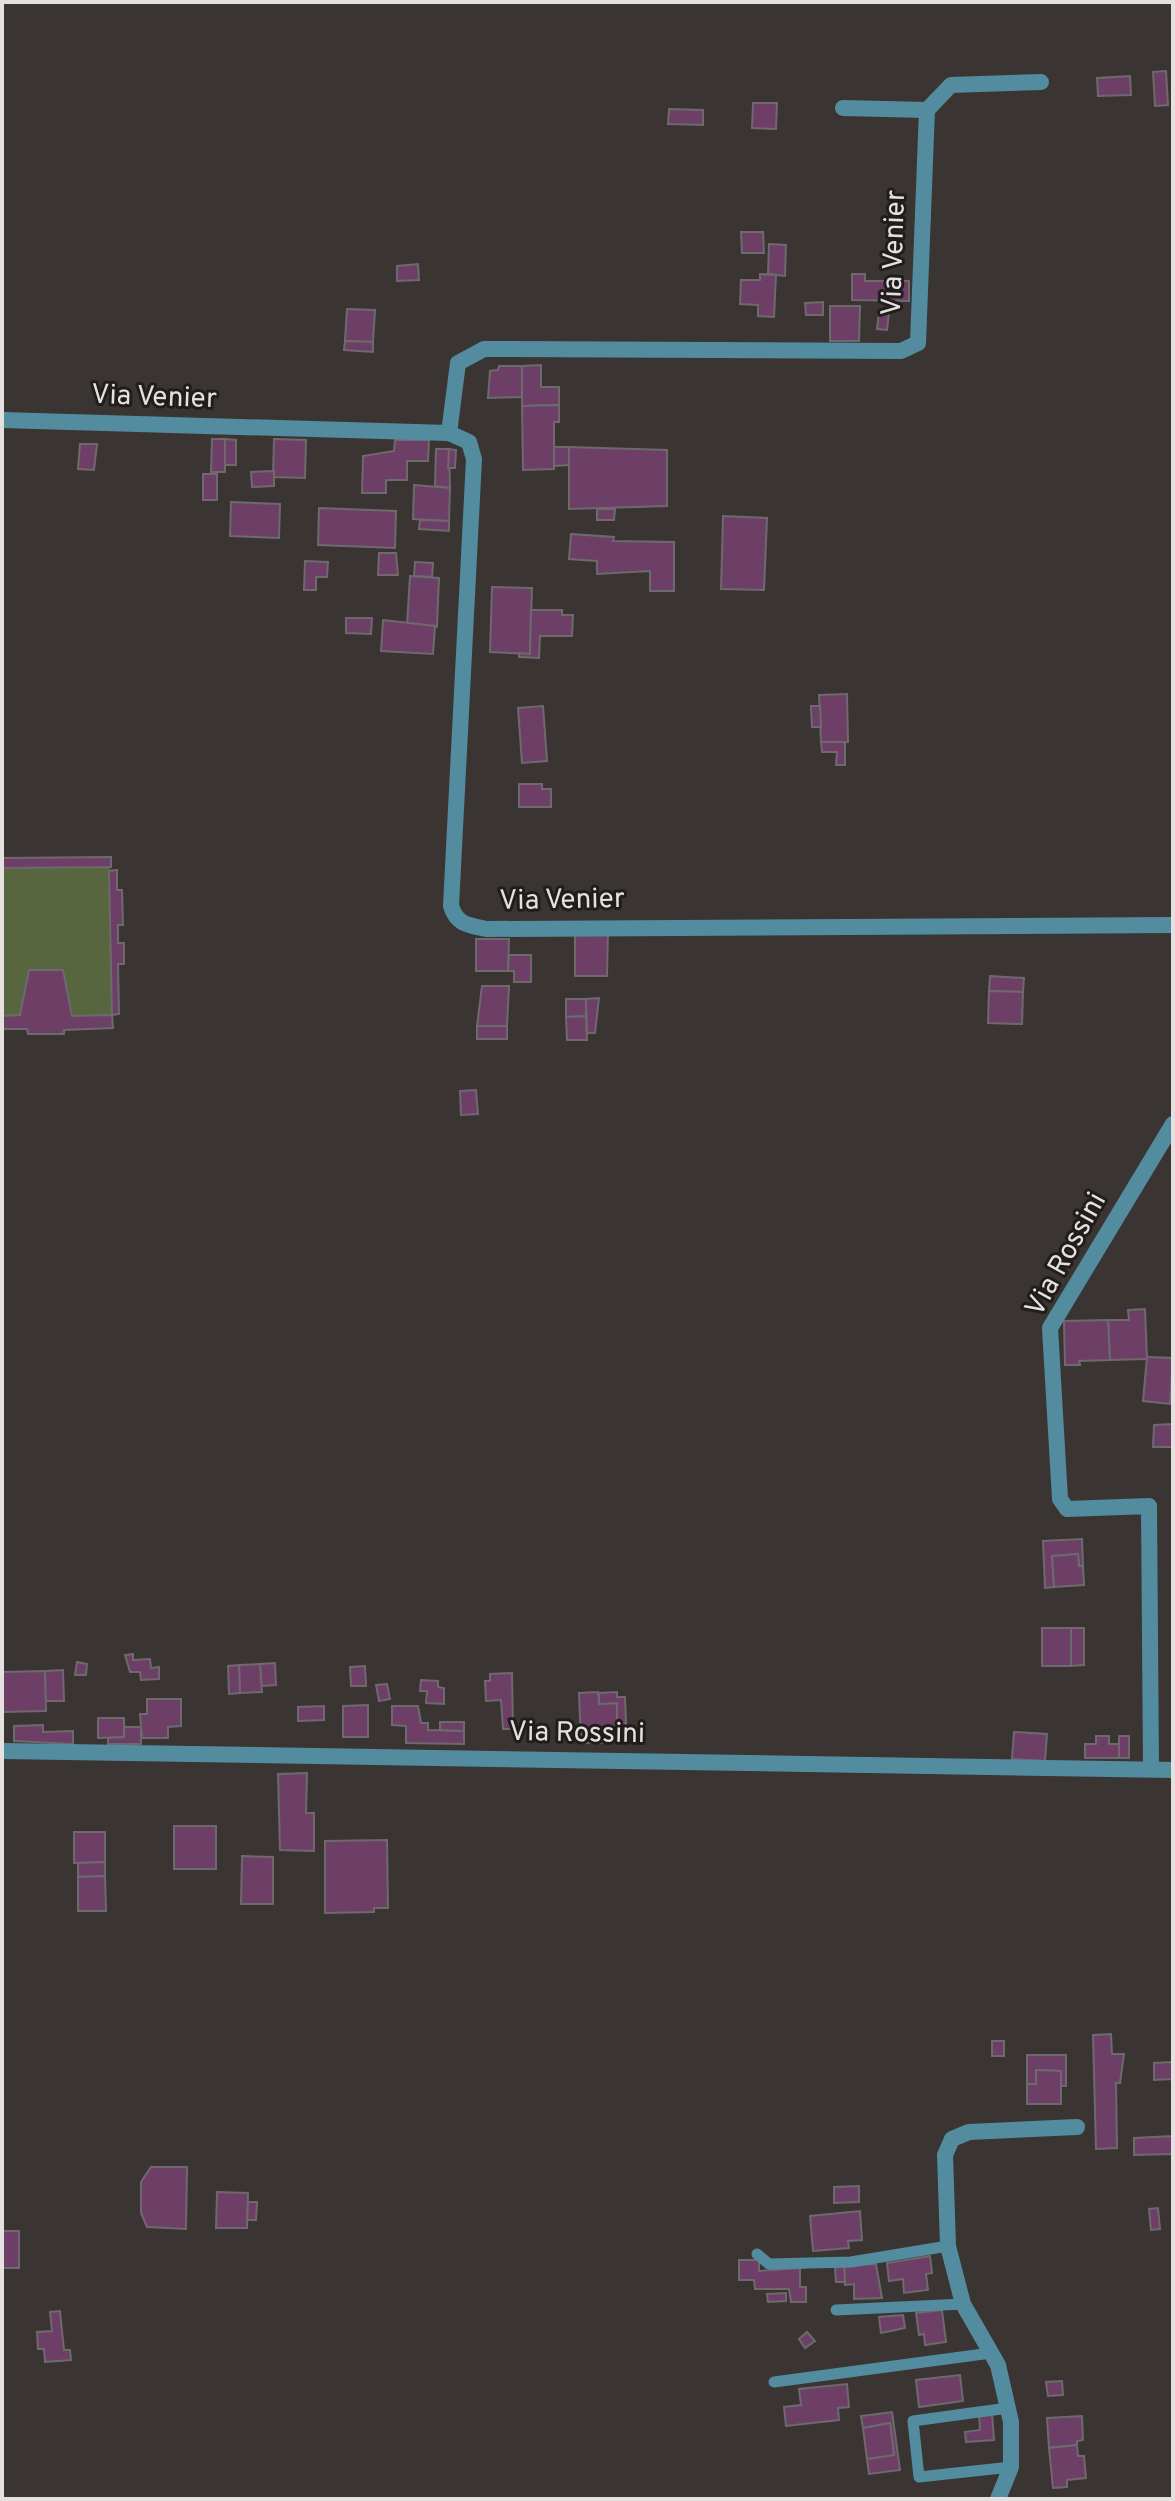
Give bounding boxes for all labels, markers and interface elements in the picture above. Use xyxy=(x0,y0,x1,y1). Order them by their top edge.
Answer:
street label: Via Venier xyxy=(875,189,915,316)
street label: Via Venier xyxy=(91,378,218,418)
street label: Via Venier xyxy=(499,882,625,920)
street label: Via Rossini xyxy=(1018,1187,1116,1323)
street label: Via Rossini xyxy=(509,1715,645,1753)

